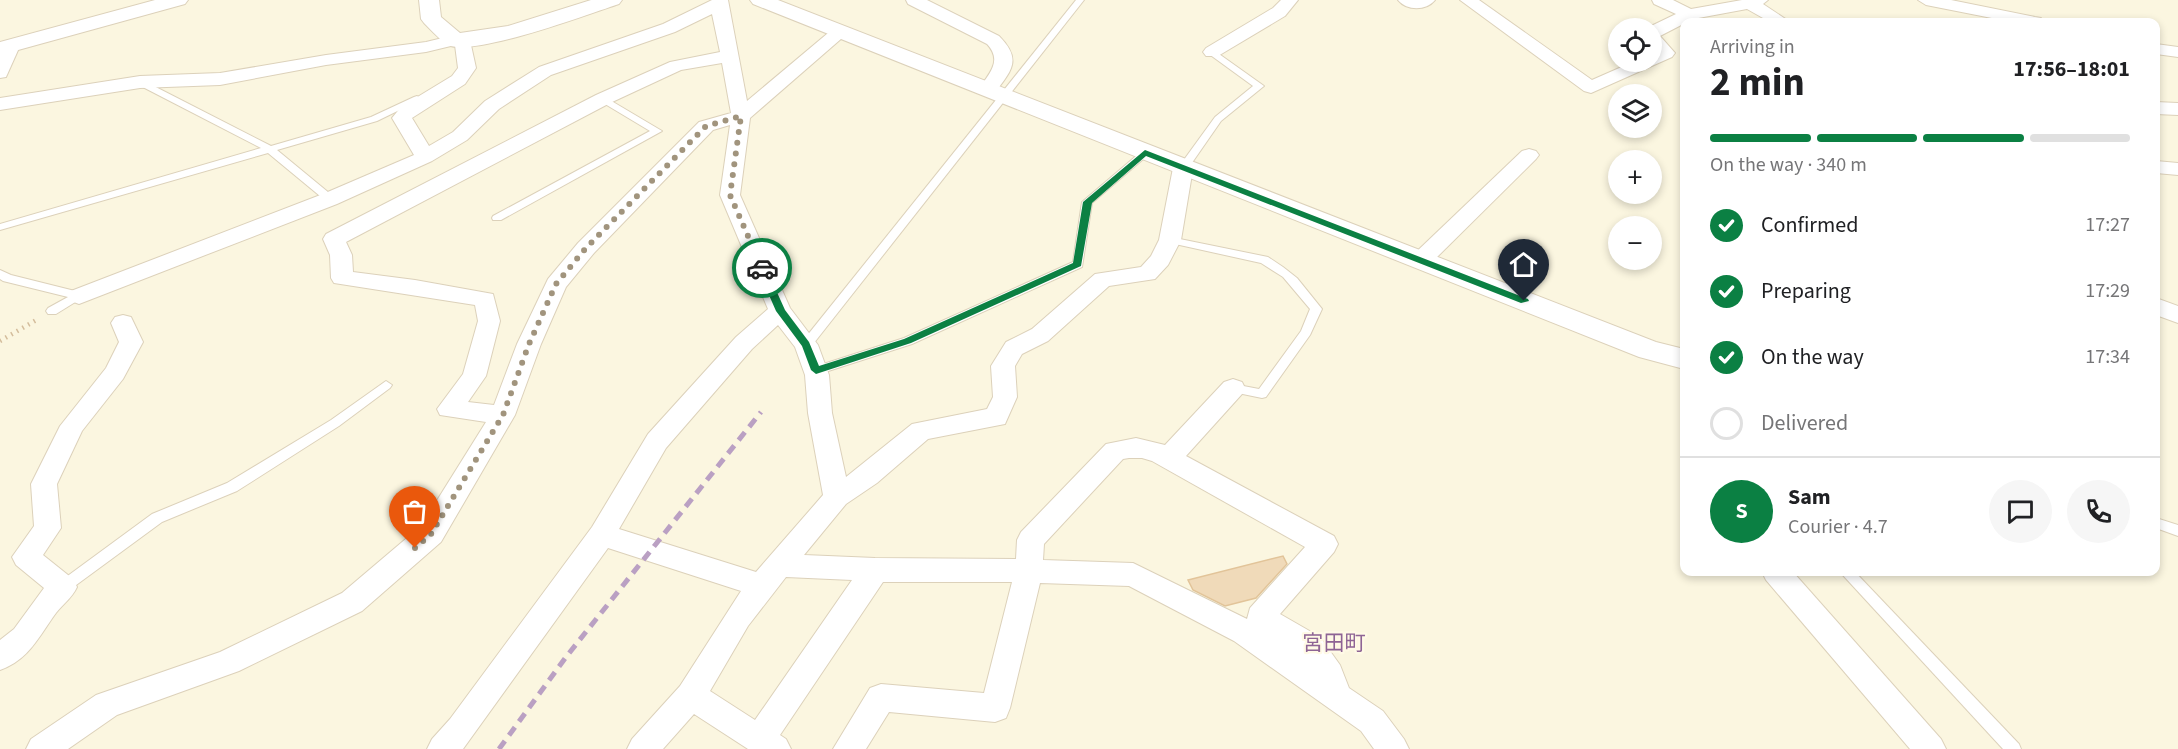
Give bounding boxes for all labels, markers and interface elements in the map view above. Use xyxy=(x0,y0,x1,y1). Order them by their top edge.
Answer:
map controls xyxy=(1608,18,1662,270)
button: locate xyxy=(1608,18,1662,72)
text: Arriving in xyxy=(1710,33,1795,61)
text: 17:56–18:01 xyxy=(2013,53,2130,85)
text: 2 min xyxy=(1710,55,1805,111)
button: layers xyxy=(1608,84,1662,138)
button: + xyxy=(1608,150,1662,204)
text: On the way · 340 m xyxy=(1710,151,1867,179)
icon: check xyxy=(1710,209,1743,242)
text: Confirmed xyxy=(1761,209,1858,241)
text: 17:27 xyxy=(2085,211,2130,239)
button: − xyxy=(1608,216,1662,270)
courier xyxy=(732,238,792,298)
pin xyxy=(1498,239,1549,301)
icon: home xyxy=(1507,248,1540,281)
icon: car xyxy=(746,252,779,285)
icon: check xyxy=(1710,275,1743,308)
text: Preparing xyxy=(1761,275,1851,307)
text: 17:29 xyxy=(2085,277,2130,305)
icon: check xyxy=(1710,341,1743,374)
text: On the way xyxy=(1761,341,1864,373)
text: 17:34 xyxy=(2085,343,2130,371)
text: Delivered xyxy=(1761,407,1848,439)
button: chat xyxy=(1989,480,2052,543)
button: phone xyxy=(2067,480,2130,543)
text: Sam xyxy=(1788,481,1831,513)
pin xyxy=(389,486,440,548)
icon: bag xyxy=(398,495,431,528)
text: S xyxy=(1735,495,1748,527)
text: Courier · 4.7 xyxy=(1788,513,1888,541)
district label: 宮田町 xyxy=(1303,628,1366,658)

